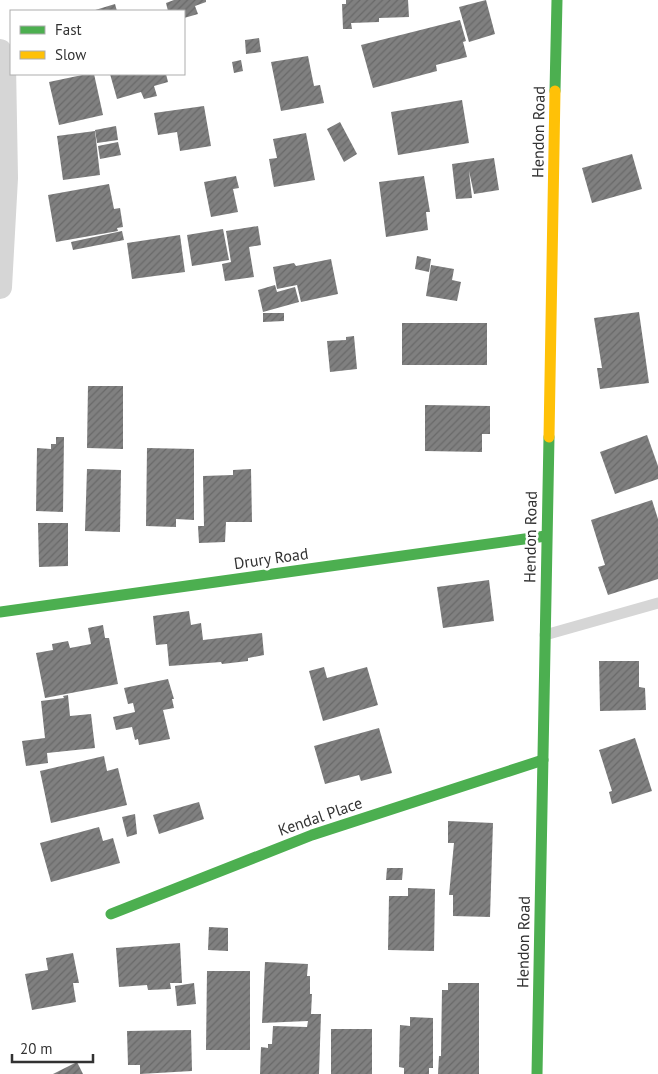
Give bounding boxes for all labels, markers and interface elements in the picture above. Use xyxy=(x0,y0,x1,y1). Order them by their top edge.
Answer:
legend xyxy=(10,10,185,75)
text: Fast xyxy=(55,20,82,39)
text: Slow xyxy=(55,45,86,64)
street label: Hendon Road xyxy=(527,86,549,178)
street label: Hendon Road xyxy=(519,491,541,583)
street label: Drury Road xyxy=(232,543,310,573)
street label: Kendal Place xyxy=(275,792,365,840)
street label: Hendon Road xyxy=(512,896,534,988)
scale bar xyxy=(12,1032,94,1064)
text: 20 m xyxy=(20,1039,53,1058)

